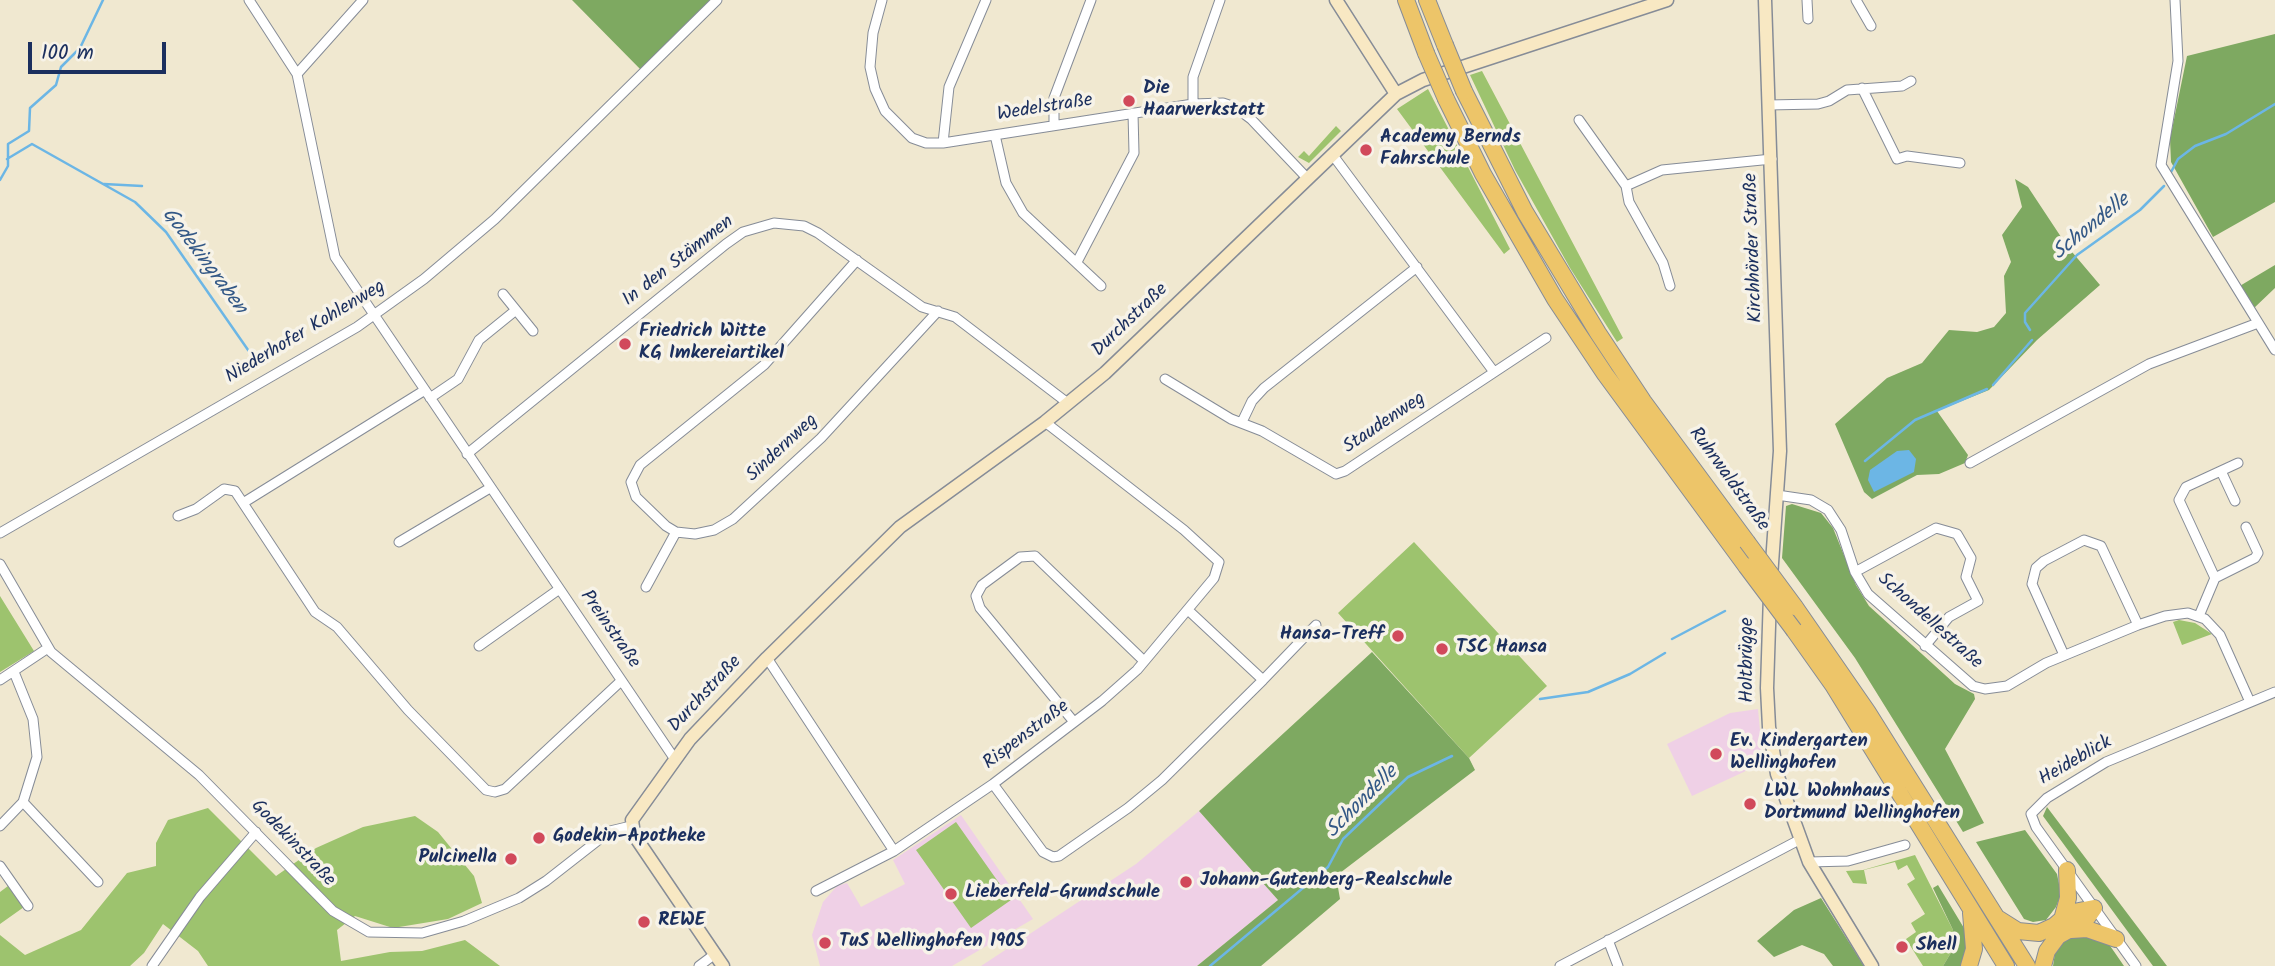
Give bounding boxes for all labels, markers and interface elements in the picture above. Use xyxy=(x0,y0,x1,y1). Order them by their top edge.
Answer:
scale bar xyxy=(32,28,170,72)
text: 100 m xyxy=(41,37,94,70)
place label: Die Haarwerkstatt xyxy=(1143,79,1265,123)
street label: Wedelstraße xyxy=(996,90,1094,128)
marker: Die Haarwerkstatt xyxy=(1121,93,1137,109)
place label: Academy Bernds Fahrschule xyxy=(1380,128,1521,172)
marker: Academy Bernds Fahrschule xyxy=(1358,142,1374,158)
street label: Kirchhörder Straße xyxy=(1741,173,1769,323)
water label: Schondelle xyxy=(2048,189,2136,267)
water label: Godekingraben xyxy=(155,204,251,320)
street label: In den Stämmen xyxy=(619,212,739,312)
street label: Niederhofer Kohlenweg xyxy=(222,276,390,390)
street label: Durchstraße xyxy=(1088,279,1174,363)
place label: Friedrich Witte KG Imkereiartikel xyxy=(639,322,784,366)
marker: Friedrich Witte KG Imkereiartikel xyxy=(617,336,633,352)
street label: Staudenweg xyxy=(1340,388,1430,460)
street label: Sindernweg xyxy=(742,410,824,488)
street label: Ruhrwaldstraße xyxy=(1683,424,1773,536)
street label: Schondellestraße xyxy=(1872,569,1986,675)
street label: Preinstraße xyxy=(574,587,644,673)
street label: Holtbrügge xyxy=(1738,617,1760,703)
place label: Hansa-Treff xyxy=(1280,625,1384,647)
marker: Hansa-Treff xyxy=(1390,628,1406,644)
place label: TSC Hansa xyxy=(1456,638,1547,660)
marker: TSC Hansa xyxy=(1434,641,1450,657)
street label: Durchstraße xyxy=(665,652,747,738)
street label: Rispenstraße xyxy=(979,696,1075,776)
place label: Ev. Kindergarten Wellinghofen xyxy=(1730,732,1868,776)
street label: Heideblick xyxy=(2036,732,2116,792)
marker: Ev. Kindergarten Wellinghofen xyxy=(1708,746,1724,762)
water label: Schondelle xyxy=(1322,762,1404,844)
place label: LWL Wohnhaus Dortmund Wellinghofen xyxy=(1764,782,1960,826)
street label: Godekinstraße xyxy=(245,796,339,892)
marker: LWL Wohnhaus Dortmund Wellinghofen xyxy=(1742,796,1758,812)
place label: Godekin-Apotheke xyxy=(553,827,705,849)
marker: Godekin-Apotheke xyxy=(531,830,547,846)
place label: Pulcinella xyxy=(418,848,497,870)
marker: Pulcinella xyxy=(503,851,519,867)
place label: Johann-Gutenberg-Realschule xyxy=(1200,871,1452,893)
marker: Johann-Gutenberg-Realschule xyxy=(1178,874,1194,890)
place label: Lieberfeld-Grundschule xyxy=(965,883,1160,905)
marker: Lieberfeld-Grundschule xyxy=(943,886,959,902)
place label: REWE xyxy=(658,911,705,933)
marker: REWE xyxy=(636,914,652,930)
place label: TuS Wellinghofen 1905 xyxy=(839,932,1025,954)
marker: TuS Wellinghofen 1905 xyxy=(817,935,833,951)
place label: Shell xyxy=(1916,936,1957,958)
marker: Shell xyxy=(1894,939,1910,955)

